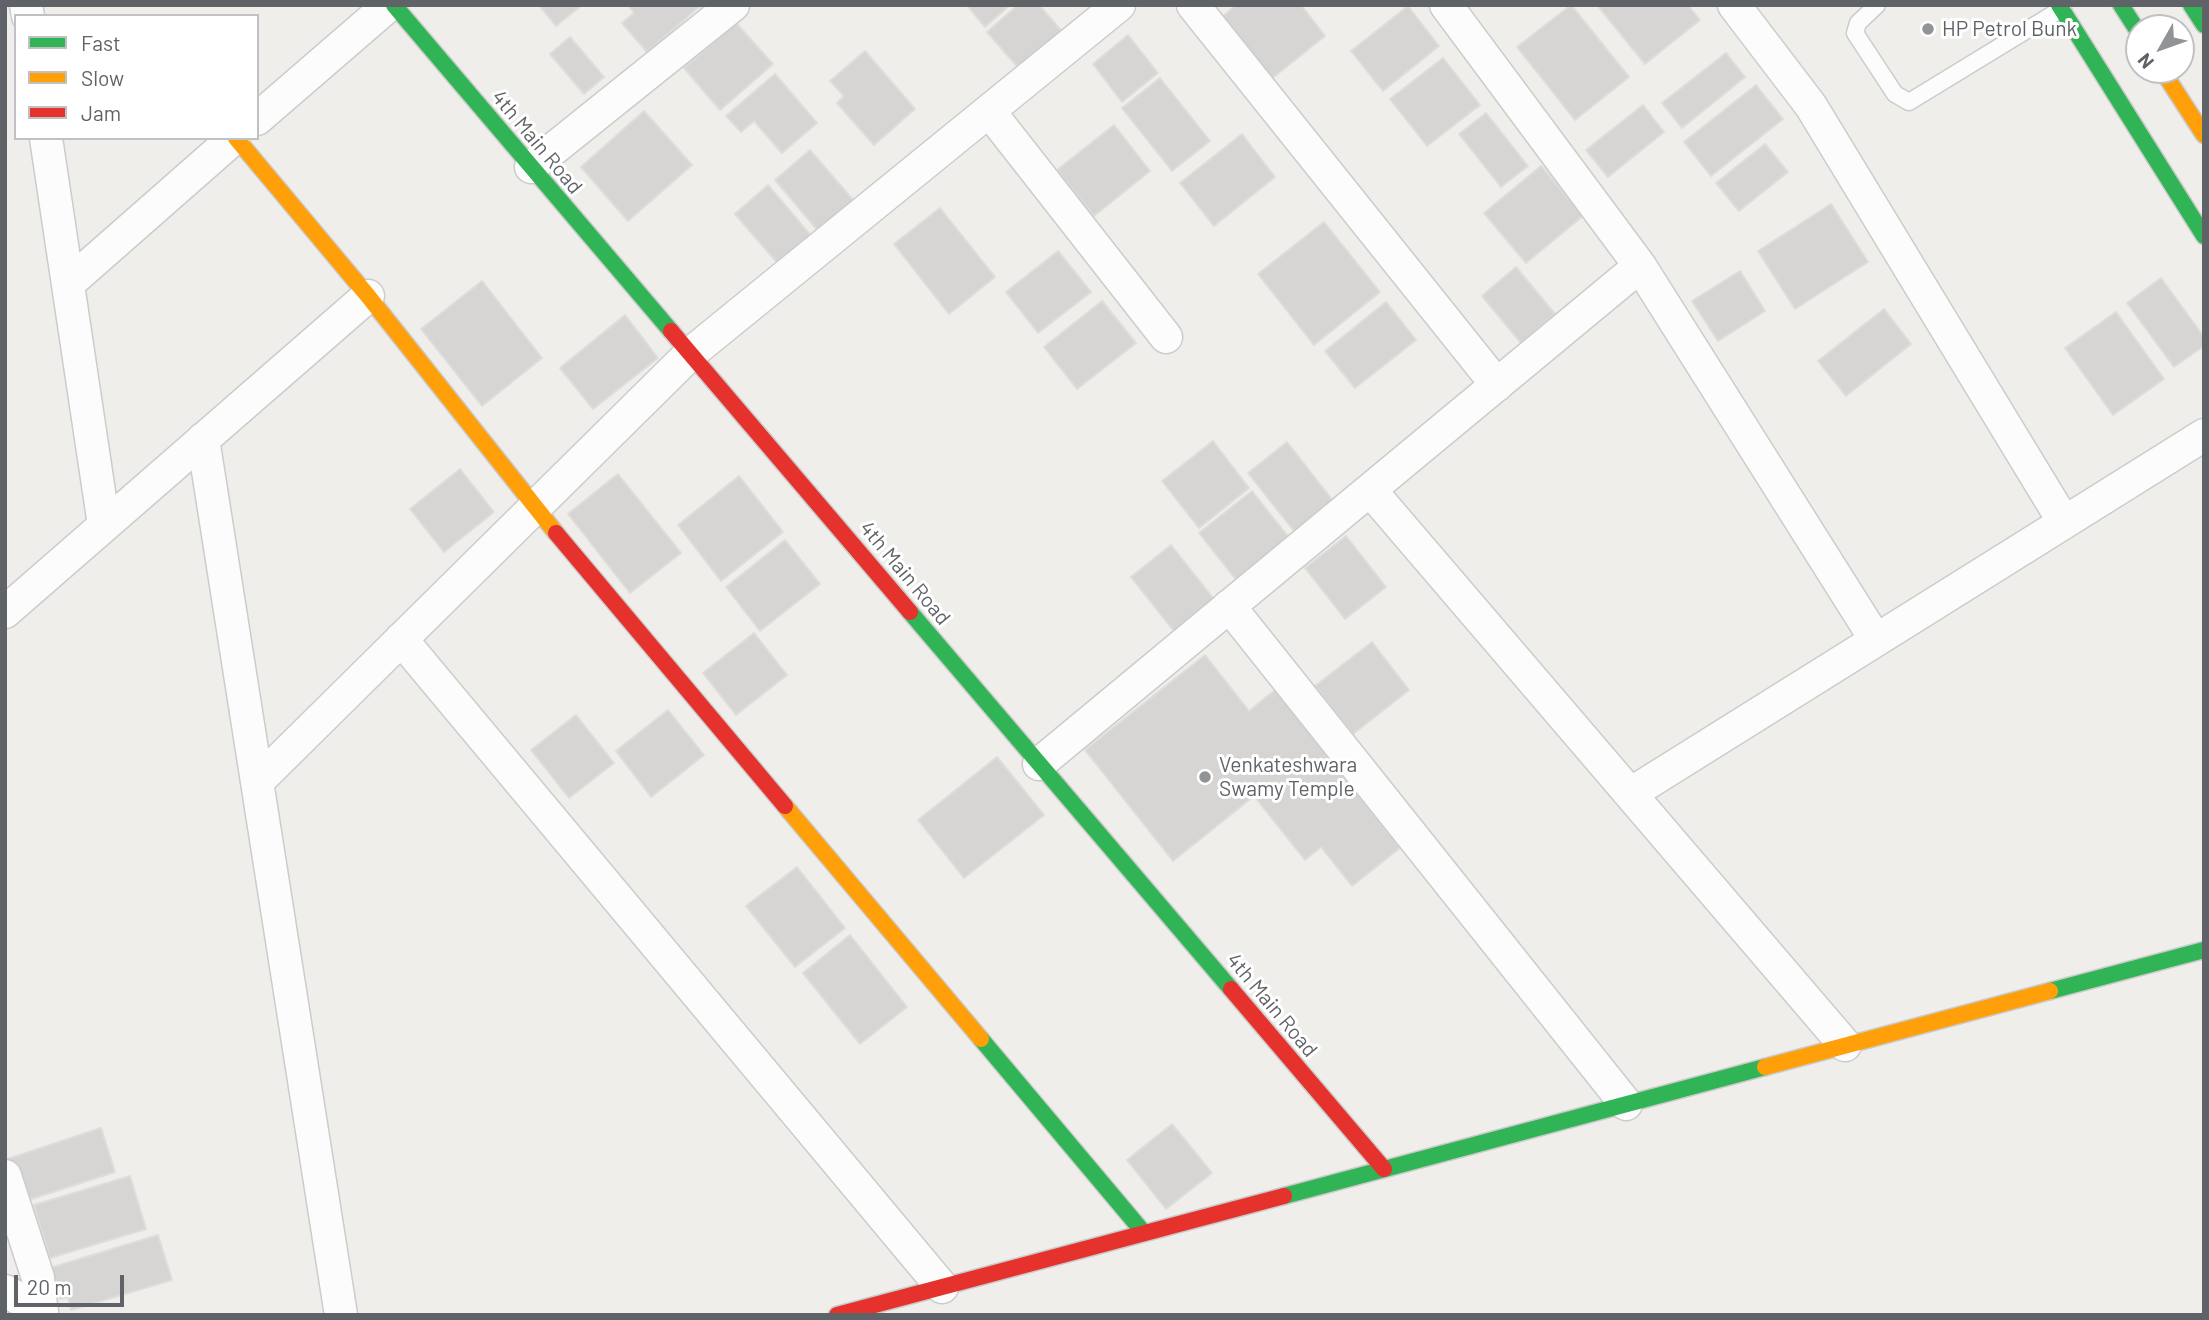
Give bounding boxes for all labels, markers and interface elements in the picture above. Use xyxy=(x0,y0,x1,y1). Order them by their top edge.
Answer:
legend xyxy=(14,14,259,140)
north arrow xyxy=(2125,14,2195,84)
place label: HP Petrol Bunk xyxy=(1942,16,2077,42)
marker: HP Petrol Bunk xyxy=(1920,21,1936,37)
text: Fast xyxy=(81,30,121,55)
text: N xyxy=(2132,49,2158,74)
text: Slow xyxy=(81,65,124,90)
street label: 4th Main Road xyxy=(486,85,588,199)
text: Jam xyxy=(81,100,121,125)
street label: 4th Main Road xyxy=(854,516,956,630)
place label: Venkateshwara Swamy Temple xyxy=(1219,752,1357,802)
marker: Venkateshwara Swamy Temple xyxy=(1197,769,1213,785)
street label: 4th Main Road xyxy=(1221,948,1323,1062)
scale bar xyxy=(18,1260,128,1304)
text: 20 m xyxy=(27,1274,72,1299)

